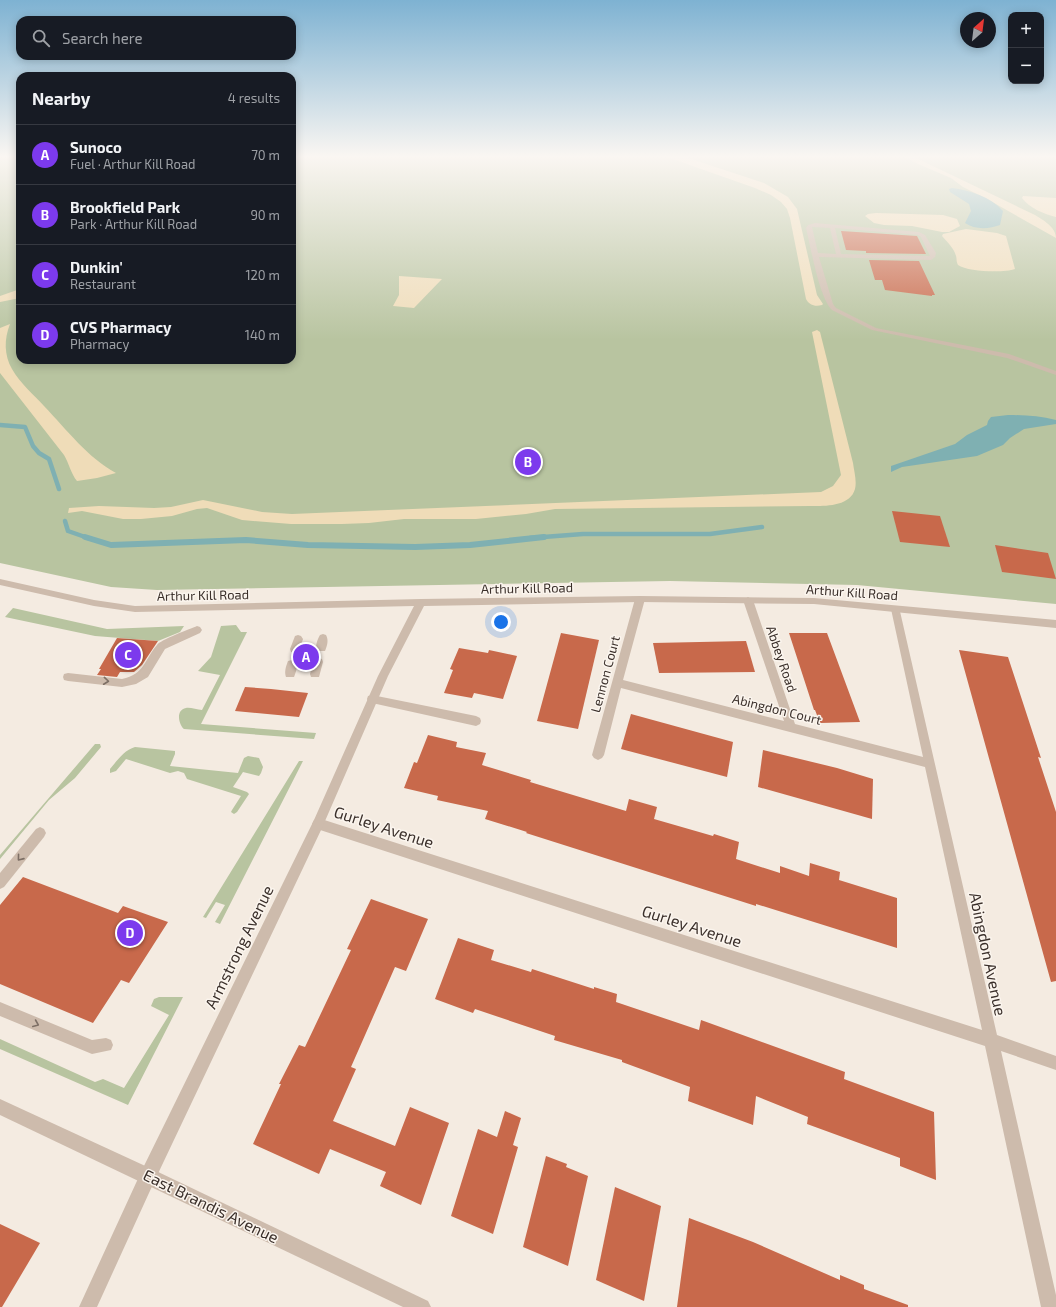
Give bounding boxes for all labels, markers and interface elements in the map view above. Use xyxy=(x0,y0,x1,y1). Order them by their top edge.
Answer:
north arrow xyxy=(960,12,996,48)
map controls xyxy=(1008,12,1044,84)
button: + xyxy=(1008,12,1044,48)
search box xyxy=(16,16,296,60)
icon: search xyxy=(30,27,52,49)
text: Search here xyxy=(62,29,143,47)
button: − xyxy=(1008,48,1044,84)
text: Nearby xyxy=(32,88,90,108)
text: 4 results xyxy=(228,90,280,106)
text: Sunoco xyxy=(70,138,122,156)
text: A xyxy=(41,147,49,163)
text: 70 m xyxy=(251,147,280,163)
text: Fuel · Arthur Kill Road xyxy=(70,156,195,172)
text: Brookfield Park xyxy=(70,198,180,216)
text: B xyxy=(41,207,49,223)
text: 90 m xyxy=(250,207,280,223)
text: Park · Arthur Kill Road xyxy=(70,216,197,232)
text: Dunkin' xyxy=(70,258,123,276)
text: C xyxy=(41,267,49,283)
text: 120 m xyxy=(245,267,280,283)
text: Restaurant xyxy=(70,276,136,292)
text: CVS Pharmacy xyxy=(70,318,172,336)
text: D xyxy=(41,327,49,343)
text: 140 m xyxy=(245,327,280,343)
text: Pharmacy xyxy=(70,336,129,352)
pin: B xyxy=(515,447,541,477)
street label: Arthur Kill Road xyxy=(481,579,573,597)
street label: Arthur Kill Road xyxy=(805,581,899,603)
street label: Arthur Kill Road xyxy=(157,586,249,604)
your location xyxy=(491,612,511,632)
street label: Abbey Road xyxy=(763,624,801,694)
street label: Lennon Court xyxy=(587,634,623,714)
pin: C xyxy=(115,640,141,670)
pin: A xyxy=(293,642,319,672)
one-way arrow xyxy=(103,677,109,686)
street label: Abingdon Court xyxy=(731,690,823,728)
street label: Gurley Avenue xyxy=(332,801,436,852)
one-way arrow xyxy=(18,854,25,861)
street label: Armstrong Avenue xyxy=(200,882,277,1012)
street label: Abingdon Avenue xyxy=(966,891,1011,1017)
street label: Gurley Avenue xyxy=(640,900,744,951)
pin: D xyxy=(117,918,143,948)
one-way arrow xyxy=(32,1019,39,1027)
street label: East Brandis Avenue xyxy=(141,1165,282,1247)

